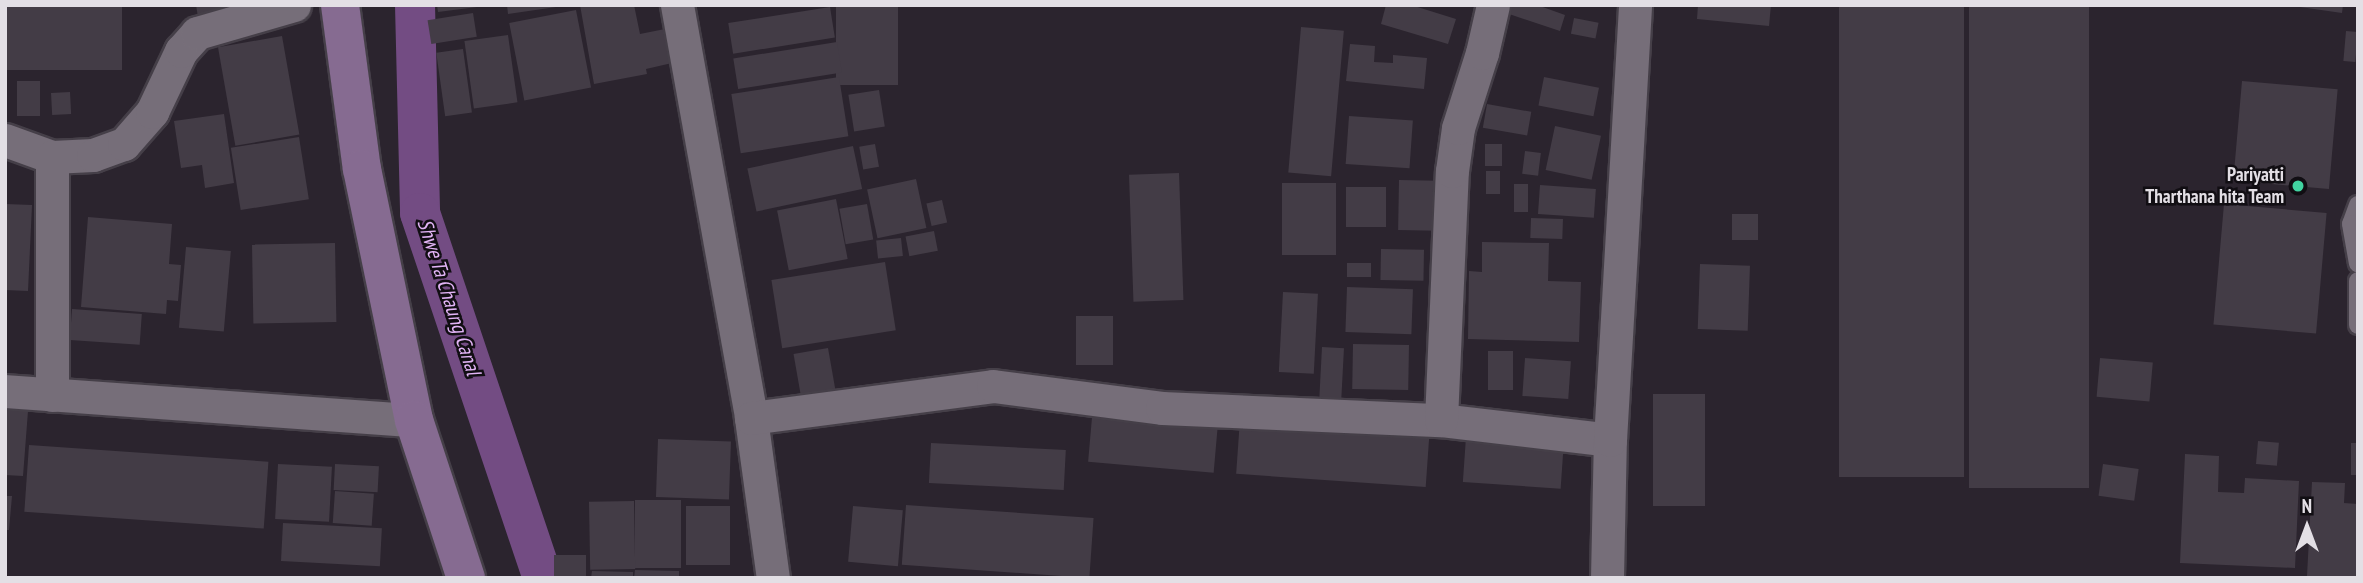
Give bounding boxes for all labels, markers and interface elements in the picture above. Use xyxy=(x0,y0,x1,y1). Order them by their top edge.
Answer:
place label: Pariyatti Tharthana hita Team xyxy=(2145,164,2284,208)
marker: Pariyatti Tharthana hita Team xyxy=(2290,178,2306,194)
water label: Shwe Ta Chaung Canal xyxy=(412,215,486,379)
north arrow xyxy=(2272,492,2342,562)
text: N xyxy=(2302,494,2312,518)

